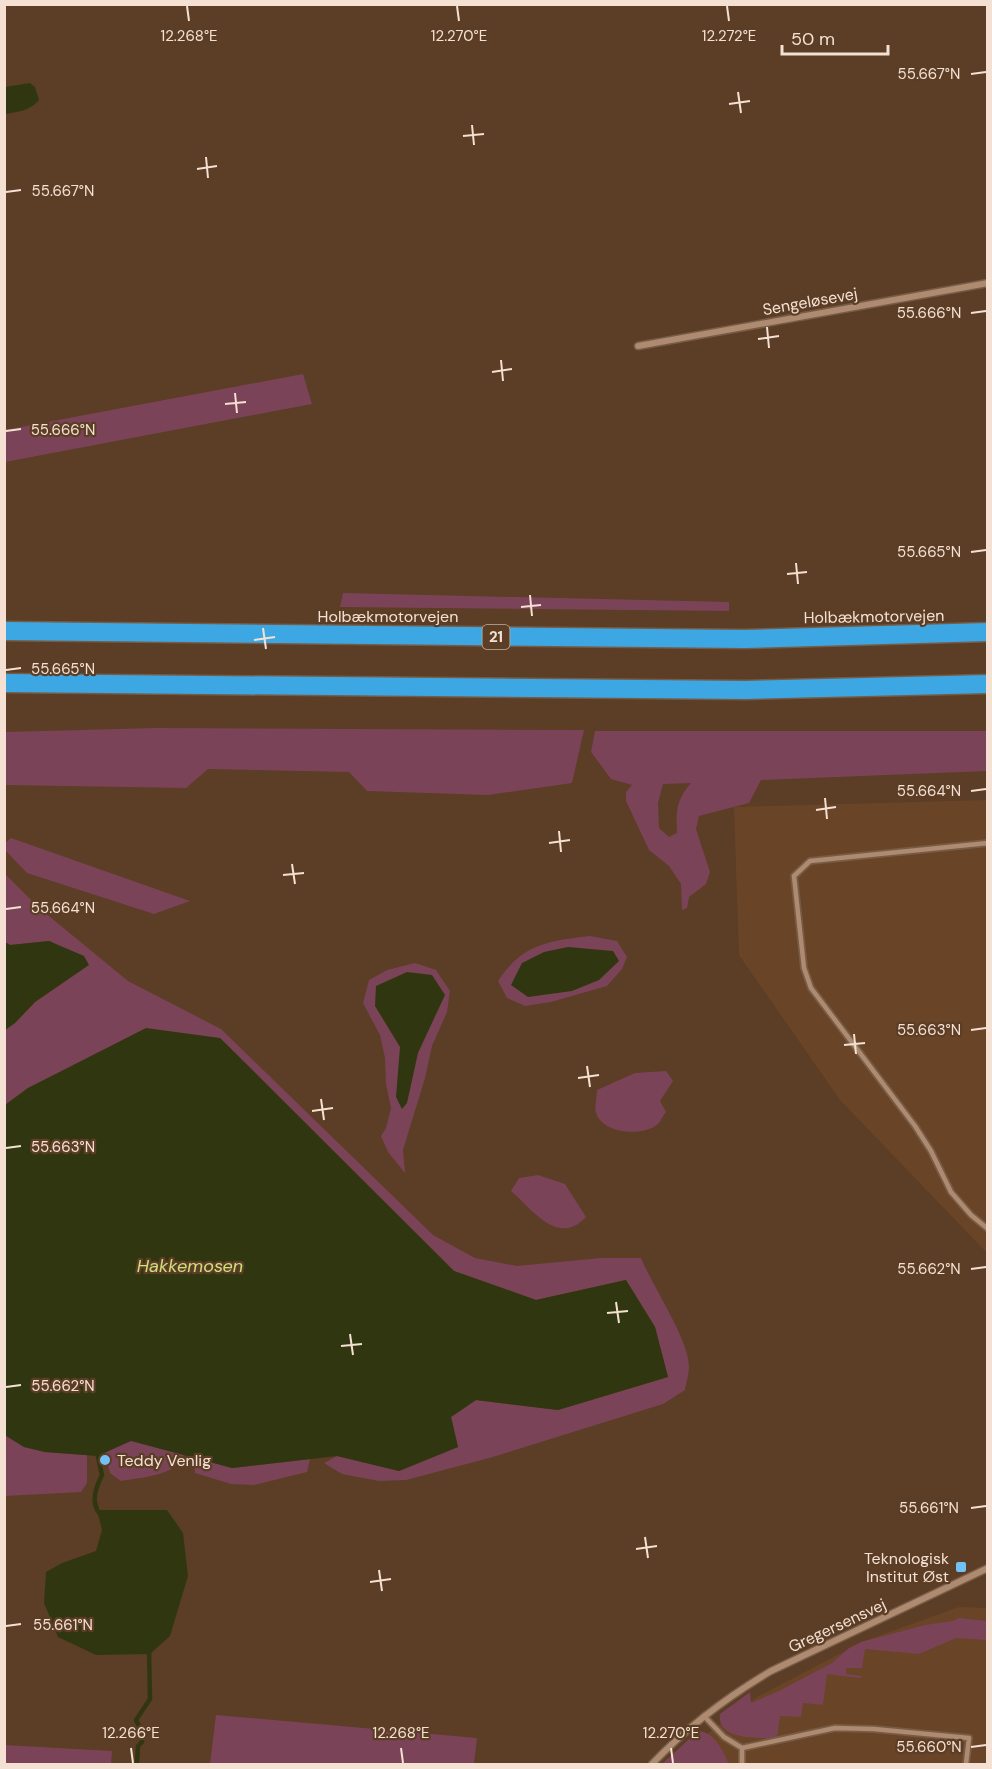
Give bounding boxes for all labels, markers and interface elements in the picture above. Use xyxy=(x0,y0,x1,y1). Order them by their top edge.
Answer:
scale bar xyxy=(782,18,888,56)
text: 12.268°E xyxy=(160,26,218,46)
text: 12.270°E xyxy=(431,26,487,46)
text: 12.272°E xyxy=(702,26,756,46)
text: 50 m xyxy=(791,27,835,51)
text: 55.667°N xyxy=(898,64,960,84)
text: 55.667°N xyxy=(32,181,94,201)
street label: Sengeløsevej xyxy=(761,283,859,320)
text: 55.666°N xyxy=(897,303,961,323)
text: 55.666°N xyxy=(31,420,95,440)
text: 55.665°N xyxy=(897,542,961,562)
street label: Holbækmotorvejen xyxy=(803,605,945,628)
street label: Holbækmotorvejen xyxy=(318,606,458,627)
road number: 21 xyxy=(482,625,510,649)
text: 55.665°N xyxy=(31,659,95,679)
text: 55.664°N xyxy=(897,781,961,801)
text: 55.664°N xyxy=(31,898,95,918)
text: 55.663°N xyxy=(897,1020,961,1040)
text: 55.663°N xyxy=(31,1137,95,1157)
water label: Hakkemosen xyxy=(137,1254,243,1278)
text: 55.662°N xyxy=(897,1259,961,1279)
text: 55.662°N xyxy=(31,1376,95,1396)
place label: Teddy Venlig xyxy=(117,1450,211,1471)
marker: Teddy Venlig xyxy=(98,1453,112,1467)
text: 55.661°N xyxy=(899,1498,959,1518)
place label: Teknologisk Institut Øst xyxy=(864,1548,949,1587)
marker: Teknologisk Institut Øst xyxy=(954,1560,968,1574)
street label: Gregersensvej xyxy=(785,1594,889,1657)
text: 55.661°N xyxy=(33,1615,93,1635)
text: 12.266°E xyxy=(102,1723,160,1743)
text: 12.268°E xyxy=(372,1723,430,1743)
text: 12.270°E xyxy=(643,1723,699,1743)
text: 55.660°N xyxy=(896,1737,962,1757)

